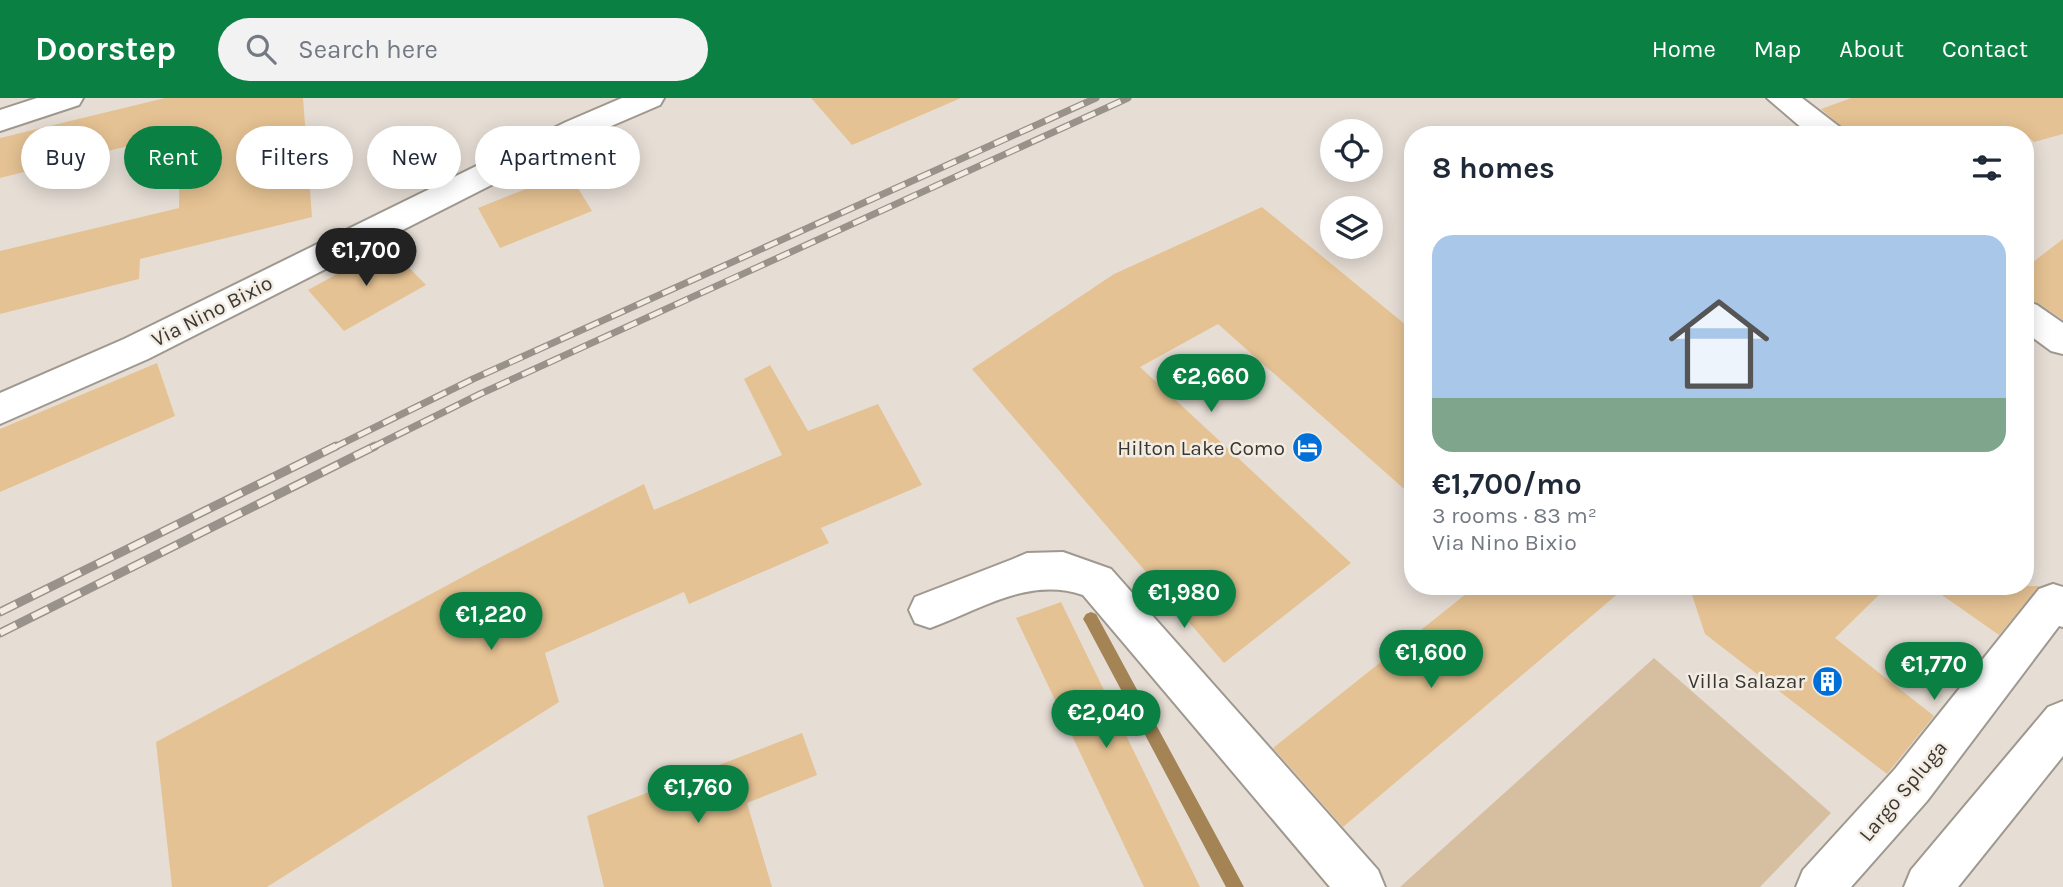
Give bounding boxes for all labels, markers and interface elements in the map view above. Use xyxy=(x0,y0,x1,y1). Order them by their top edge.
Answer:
search box xyxy=(218,18,708,81)
text: Doorstep xyxy=(35,30,176,68)
icon: search xyxy=(242,30,280,68)
text: Search here xyxy=(298,34,438,65)
text: Home xyxy=(1652,35,1716,63)
text: Map xyxy=(1754,35,1801,63)
text: About xyxy=(1839,35,1904,63)
text: Contact xyxy=(1942,35,2028,63)
map controls xyxy=(1320,119,1383,259)
button: locate xyxy=(1320,119,1383,182)
chip: Buy xyxy=(21,126,110,189)
chip: Rent xyxy=(124,126,222,189)
chip: Filters xyxy=(236,126,353,189)
chip: New xyxy=(367,126,461,189)
chip: Apartment xyxy=(475,126,640,189)
icon: filters xyxy=(1968,149,2006,187)
text: 8 homes xyxy=(1432,150,1555,186)
button: layers xyxy=(1320,196,1383,259)
pin: €1,700 xyxy=(309,228,423,288)
text: €1,700 xyxy=(331,237,401,264)
street label: Via Nino Bixio xyxy=(148,270,276,352)
icon: home xyxy=(1656,281,1782,407)
pin: €2,660 xyxy=(1154,354,1268,414)
text: €2,660 xyxy=(1173,363,1249,390)
hotel icon: Hilton Lake Como xyxy=(1291,431,1325,465)
place label: Hilton Lake Como xyxy=(1117,436,1285,460)
text: €1,700/mo xyxy=(1432,466,1582,502)
text: 3 rooms · 83 m² xyxy=(1432,502,1597,529)
text: Via Nino Bixio xyxy=(1432,529,1577,556)
pin: €1,980 xyxy=(1127,570,1241,630)
text: €1,980 xyxy=(1148,579,1220,606)
pin: €1,220 xyxy=(434,592,548,652)
text: €1,220 xyxy=(456,601,526,628)
pin: €1,600 xyxy=(1374,630,1488,690)
text: €1,600 xyxy=(1395,639,1467,666)
pin: €1,770 xyxy=(1877,642,1991,702)
text: €1,770 xyxy=(1901,651,1967,678)
building icon: Villa Salazar xyxy=(1811,664,1845,698)
place label: Villa Salazar xyxy=(1688,669,1805,693)
pin: €2,040 xyxy=(1049,690,1163,750)
text: €2,040 xyxy=(1067,699,1145,726)
street label: Largo Spluga xyxy=(1854,736,1952,846)
pin: €1,760 xyxy=(641,766,755,825)
text: €1,760 xyxy=(664,774,732,801)

